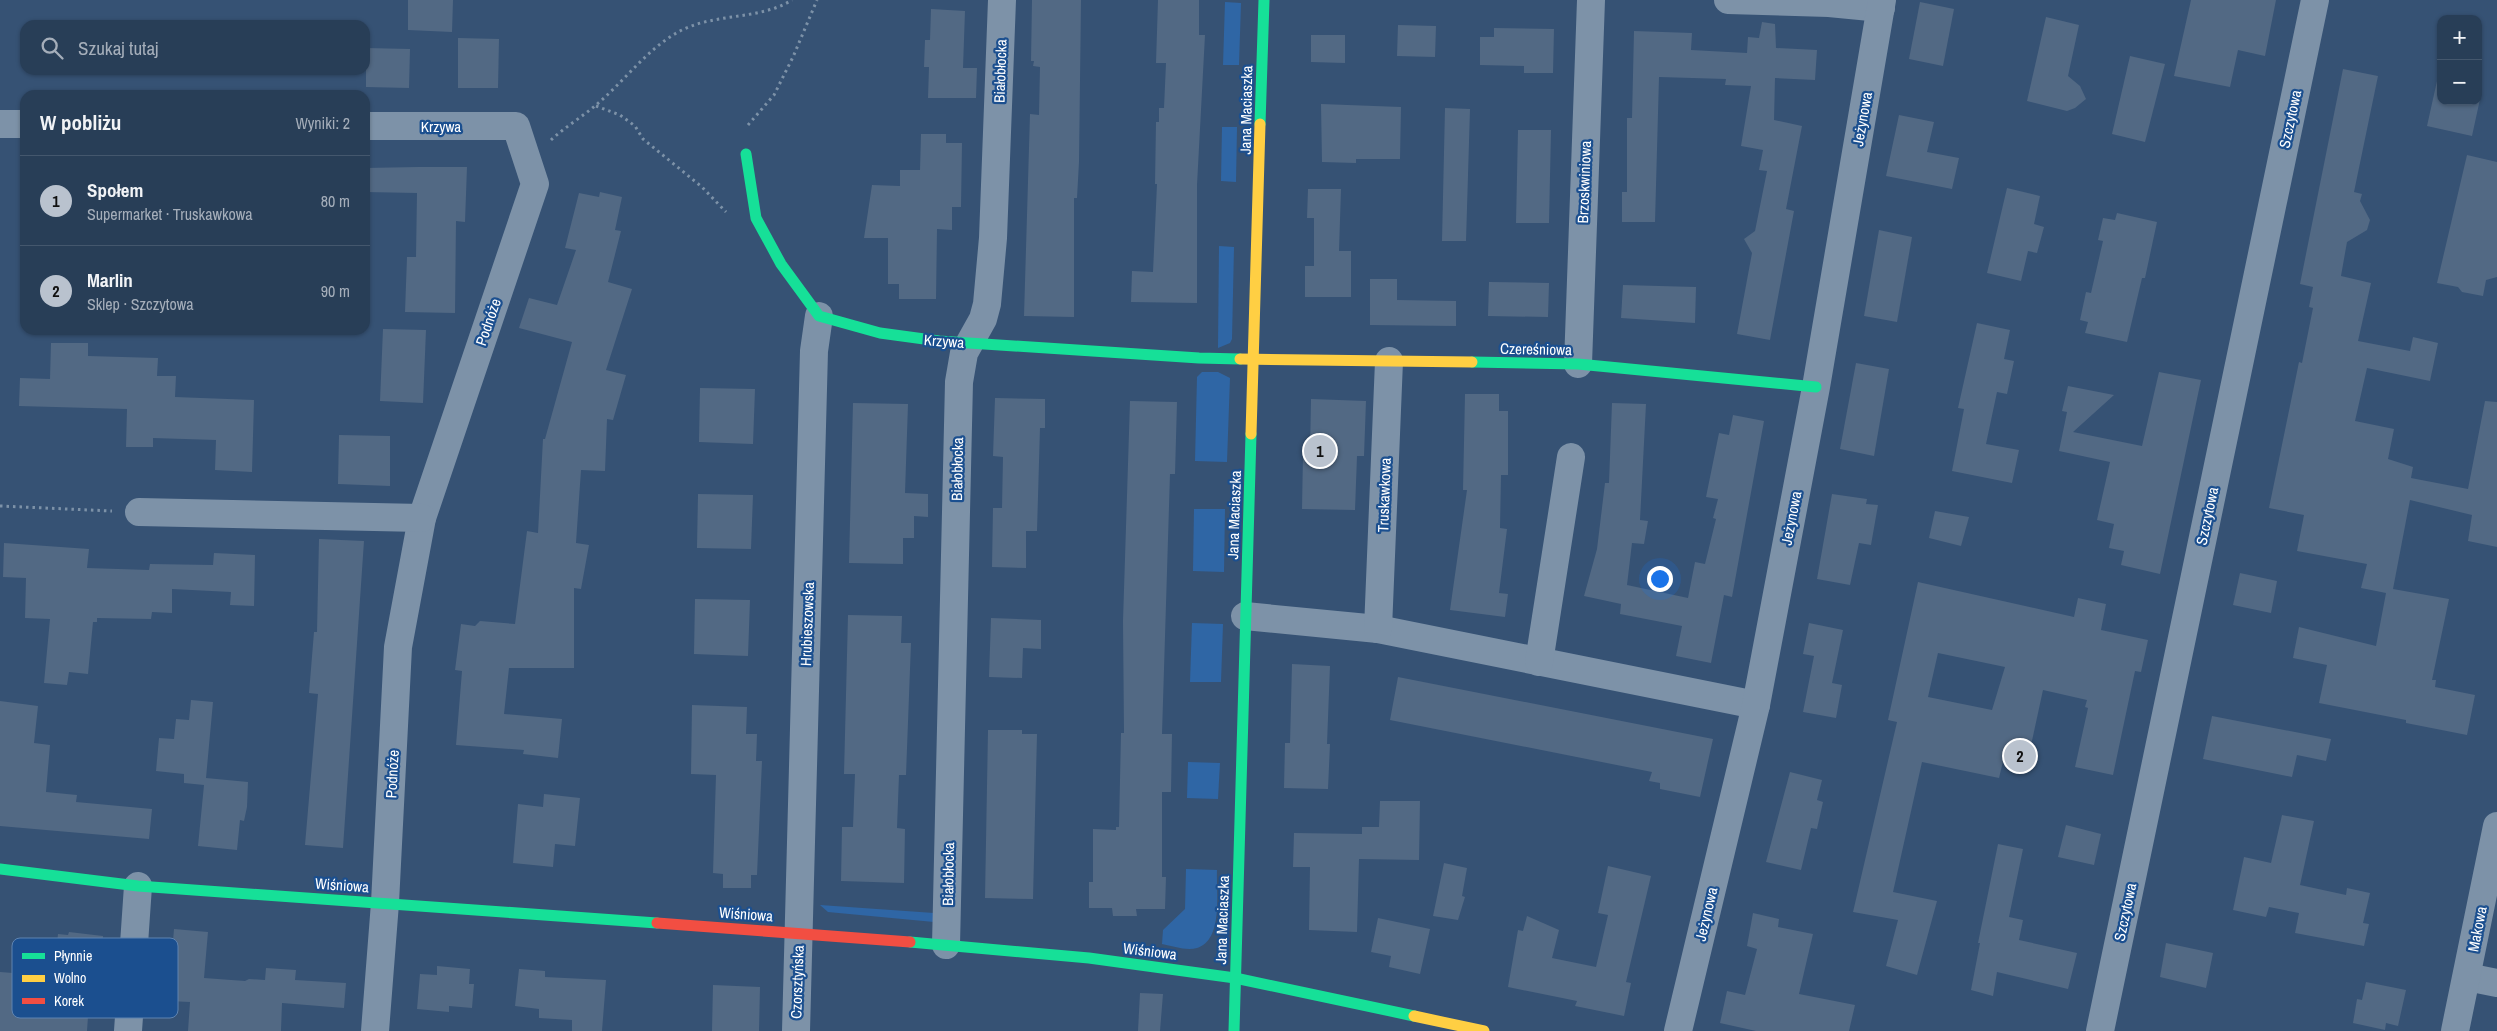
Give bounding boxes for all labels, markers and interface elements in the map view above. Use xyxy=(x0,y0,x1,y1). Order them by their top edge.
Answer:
map controls xyxy=(2437,15,2482,105)
button: + xyxy=(2437,15,2482,60)
search box xyxy=(20,20,370,75)
icon: search xyxy=(38,34,66,62)
text: Szukaj tutaj xyxy=(78,35,159,61)
street label: Białobłocka xyxy=(988,39,1012,103)
button: − xyxy=(2437,60,2482,105)
street label: Jana Maciaszka xyxy=(1235,65,1257,155)
street label: Szczytowa xyxy=(2274,88,2306,150)
street label: Jeżynowa xyxy=(1847,90,1877,148)
text: W pobliżu xyxy=(40,108,121,137)
text: Wyniki: 2 xyxy=(295,112,350,134)
street label: Krzywa xyxy=(421,116,461,137)
street label: Brzoskwiniowa xyxy=(1572,140,1596,224)
text: Społem xyxy=(87,177,143,203)
text: 1 xyxy=(52,190,60,212)
text: 80 m xyxy=(321,190,350,212)
text: Supermarket · Truskawkowa xyxy=(87,203,253,225)
text: Marlin xyxy=(87,267,133,293)
text: 2 xyxy=(52,280,60,302)
text: 90 m xyxy=(321,280,350,302)
text: Sklep · Szczytowa xyxy=(87,293,193,315)
street label: Podnóże xyxy=(470,295,506,348)
street label: Krzywa xyxy=(923,329,965,353)
street label: Czereśniowa xyxy=(1500,338,1572,360)
pin: 1 xyxy=(1304,432,1336,470)
street label: Białobłocka xyxy=(946,437,968,501)
street label: Truskawkowa xyxy=(1372,457,1396,533)
street label: Jana Maciaszka xyxy=(1222,470,1246,560)
street label: Szczytowa xyxy=(2191,485,2223,547)
street label: Jeżynowa xyxy=(1775,489,1807,547)
your location xyxy=(1647,566,1673,592)
street label: Hrubieszowska xyxy=(795,581,819,666)
pin: 2 xyxy=(2004,737,2036,775)
street label: Podnóże xyxy=(380,749,404,799)
street label: Białobłocka xyxy=(937,842,959,906)
street label: Wiśniowa xyxy=(314,873,370,897)
street label: Jana Maciaszka xyxy=(1210,875,1234,965)
street label: Szczytowa xyxy=(2109,881,2141,943)
street label: Jeżynowa xyxy=(1690,885,1722,943)
street label: Wiśniowa xyxy=(718,902,774,926)
street label: Makowa xyxy=(2462,904,2492,953)
street label: Wiśniowa xyxy=(1122,937,1178,965)
legend xyxy=(12,938,178,1018)
street label: Czorsztyńska xyxy=(785,945,809,1019)
text: Płynnie xyxy=(54,947,92,965)
text: Wolno xyxy=(54,969,86,987)
text: Korek xyxy=(54,992,84,1010)

